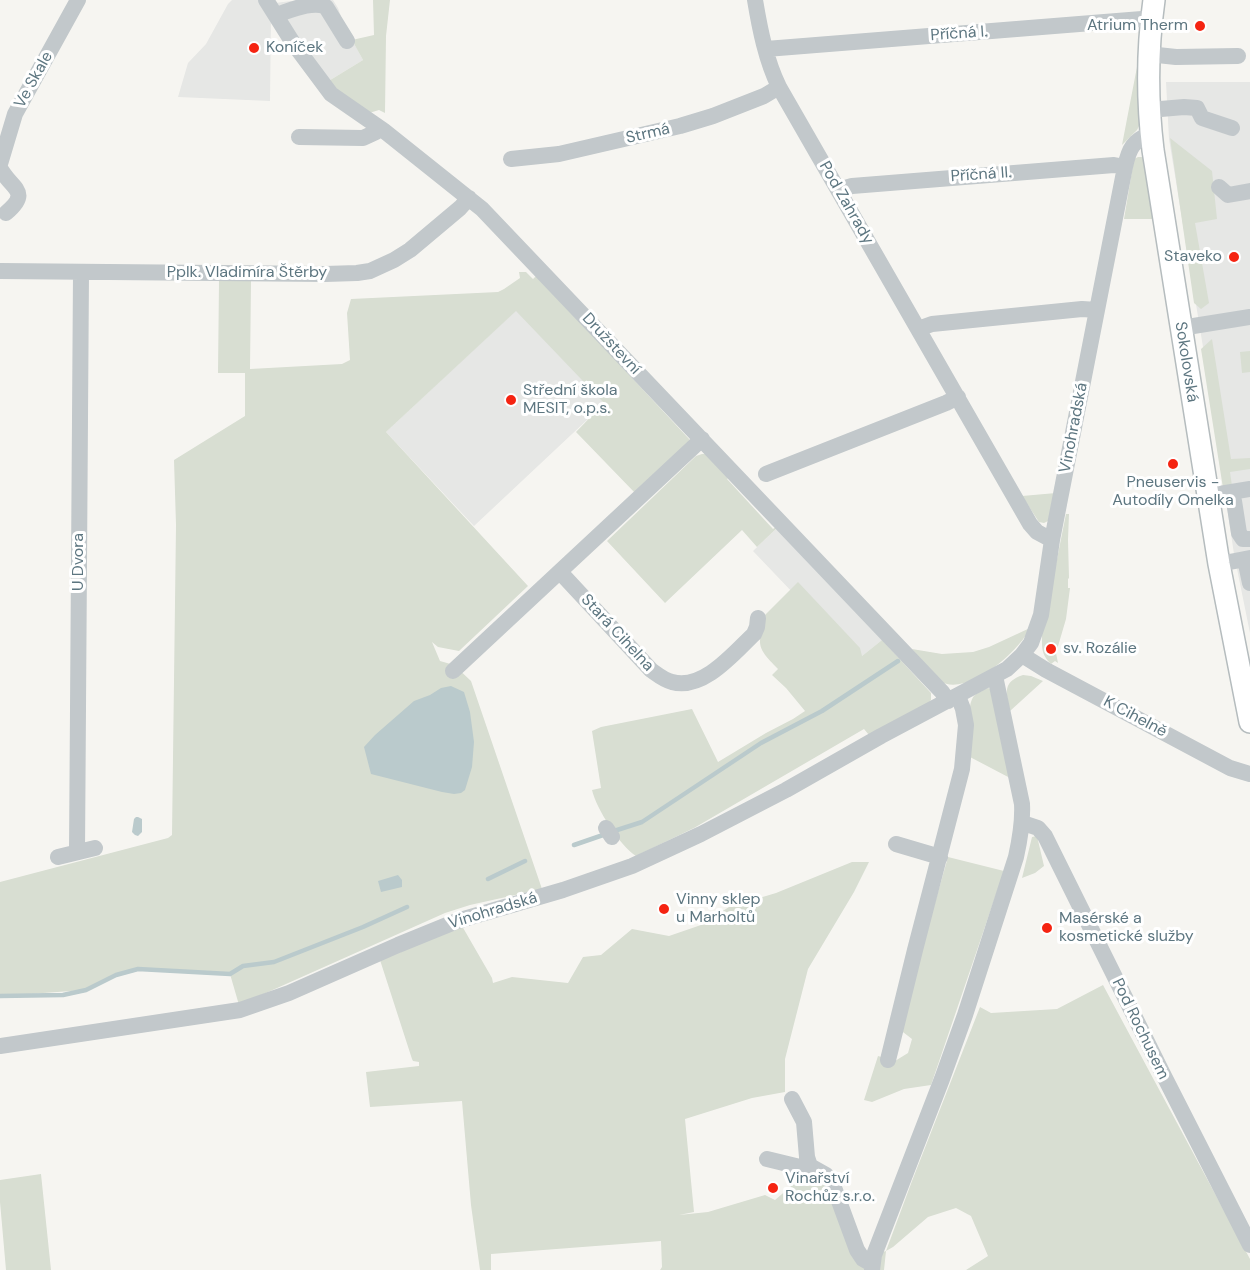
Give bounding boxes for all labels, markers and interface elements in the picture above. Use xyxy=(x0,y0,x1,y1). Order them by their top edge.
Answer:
place label: Atrium Therm xyxy=(1087,16,1188,36)
marker: Atrium Therm xyxy=(1193,19,1207,33)
street label: Příčná I. xyxy=(930,22,988,46)
place label: Koníček xyxy=(266,38,323,58)
marker: Koníček xyxy=(247,41,261,55)
street label: Ve Skale xyxy=(11,48,57,112)
street label: Strmá xyxy=(624,120,672,148)
street label: Pod Zahrady xyxy=(815,158,877,248)
street label: Příčná II. xyxy=(950,163,1012,187)
place label: Staveko xyxy=(1164,247,1222,267)
marker: Staveko xyxy=(1227,250,1241,264)
street label: Pplk. Vladimíra Štěrby xyxy=(167,263,327,283)
street label: Družstevní xyxy=(578,309,644,379)
street label: Sokolovská xyxy=(1170,320,1202,404)
place label: Střední škola MESIT, o.p.s. xyxy=(523,381,618,419)
street label: Vinohradská xyxy=(1056,381,1092,475)
marker: Střední škola MESIT, o.p.s. xyxy=(504,393,518,407)
marker: Pneuservis - Autodíly Omelka xyxy=(1166,457,1180,471)
place label: Pneuservis - Autodíly Omelka xyxy=(1112,473,1234,511)
street label: U Dvora xyxy=(69,533,89,591)
street label: Stará Cihelna xyxy=(576,591,658,675)
place label: sv. Rozálie xyxy=(1063,639,1137,659)
marker: sv. Rozálie xyxy=(1044,642,1058,656)
street label: K Cihelně xyxy=(1100,692,1170,742)
street label: Vinohradská xyxy=(446,888,540,934)
place label: Vinny sklep u Marholtů xyxy=(676,890,761,928)
marker: Vinny sklep u Marholtů xyxy=(657,902,671,916)
place label: Masérské a kosmetické služby xyxy=(1059,909,1194,947)
marker: Masérské a kosmetické služby xyxy=(1040,921,1054,935)
street label: Pod Rochusem xyxy=(1107,975,1173,1083)
place label: Vinařství Rochůz s.r.o. xyxy=(785,1169,875,1207)
marker: Vinařství Rochůz s.r.o. xyxy=(766,1181,780,1195)

